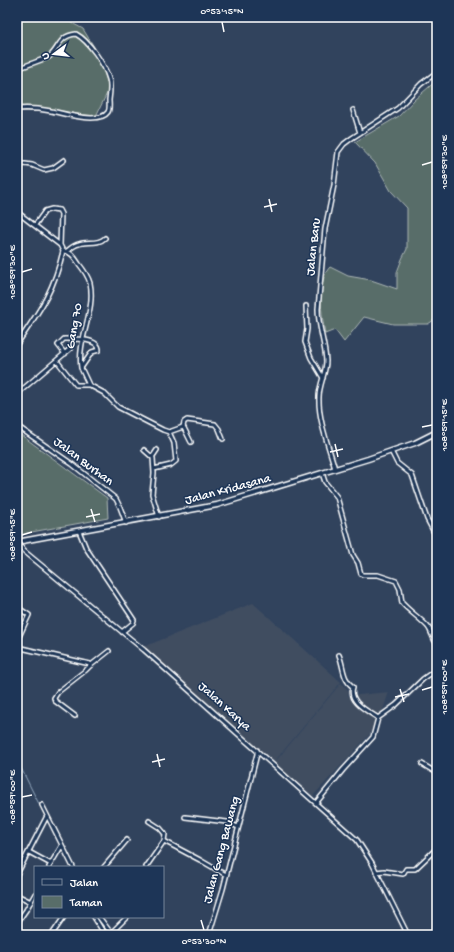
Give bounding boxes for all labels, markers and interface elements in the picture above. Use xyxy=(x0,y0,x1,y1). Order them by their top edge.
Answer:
text: 0°53'15"N xyxy=(200,6,244,18)
north arrow xyxy=(34,34,74,74)
text: U xyxy=(39,51,53,61)
text: 108°59'30"E xyxy=(439,134,451,190)
street label: Jalan Baru xyxy=(304,217,324,277)
text: 108°59'30"E xyxy=(7,244,19,300)
street label: Gang 70 xyxy=(64,301,87,350)
text: 108°59'15"E xyxy=(439,398,451,452)
street label: Jalan Burhan xyxy=(50,435,117,490)
street label: Jalan Kridasana xyxy=(183,471,273,509)
text: 108°59'15"E xyxy=(7,508,19,562)
text: 108°59'00"E xyxy=(439,659,451,715)
street label: Jalan Karya xyxy=(194,679,254,735)
text: 108°59'00"E xyxy=(7,769,19,825)
street label: Jalan Gang Bawang xyxy=(200,795,244,905)
legend xyxy=(34,866,164,918)
text: Jalan xyxy=(70,877,98,891)
text: Taman xyxy=(69,897,102,911)
text: 0°53'30"N xyxy=(182,936,227,948)

